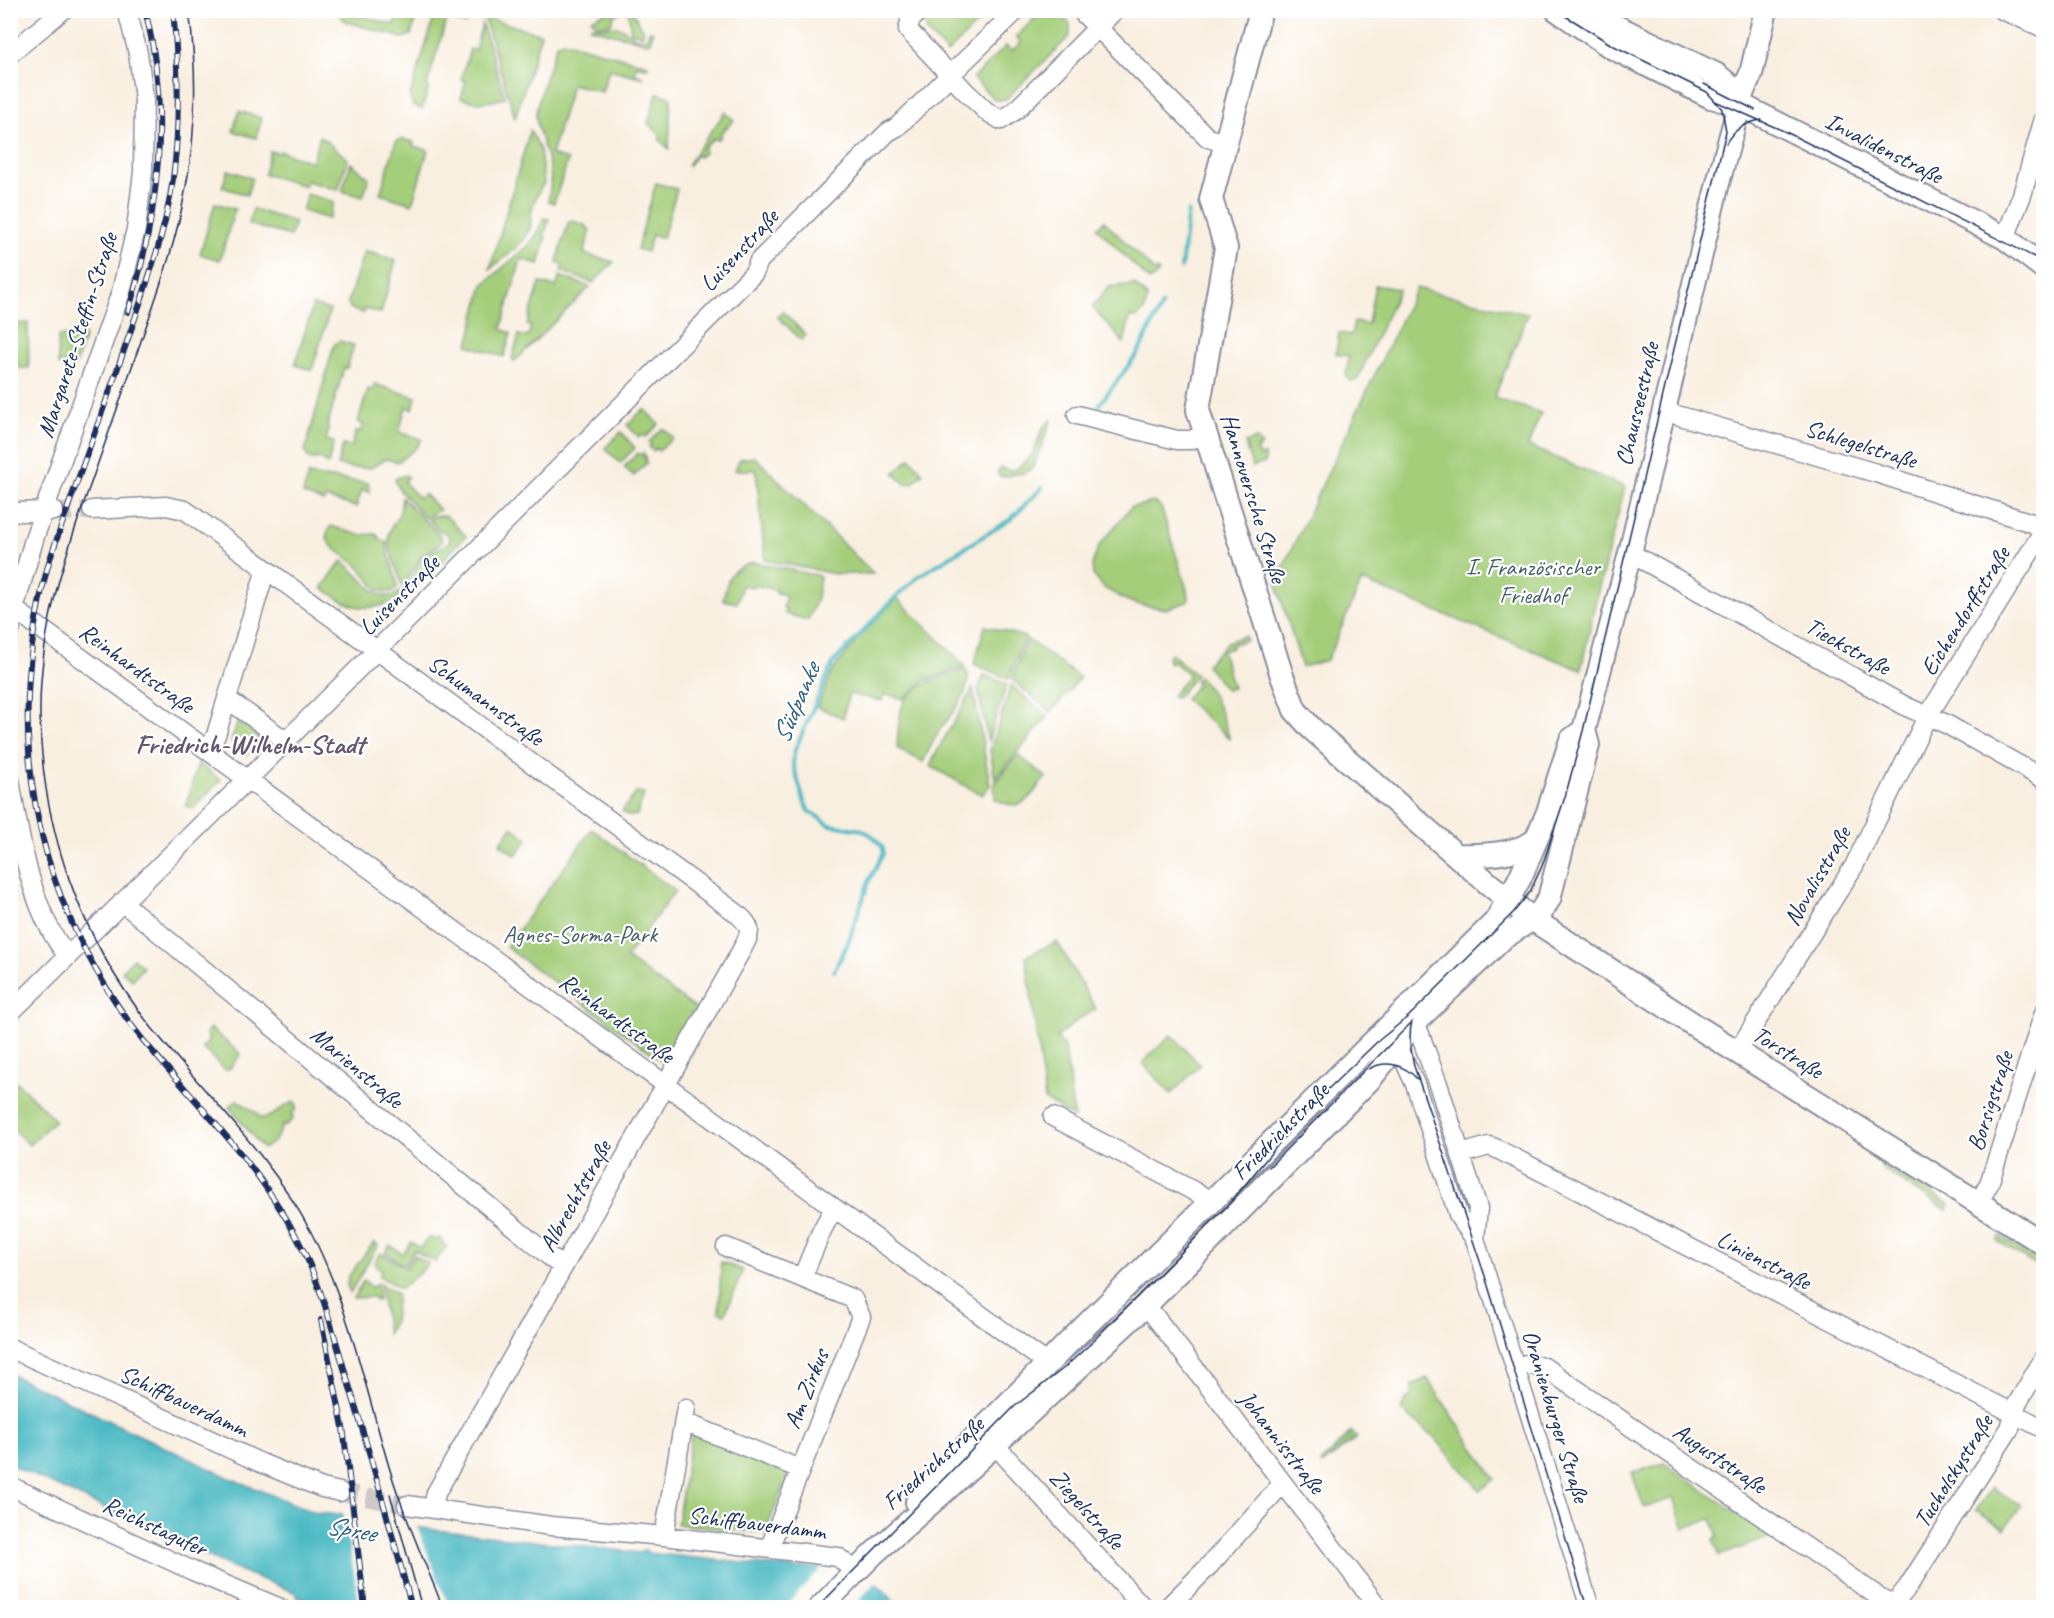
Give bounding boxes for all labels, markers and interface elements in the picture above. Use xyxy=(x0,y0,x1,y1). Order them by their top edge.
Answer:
street label: Invalidenstraße xyxy=(1820,106,1950,191)
street label: Luisenstraße xyxy=(693,201,786,298)
street label: Margarete-Steffin-Straße xyxy=(30,227,125,441)
street label: Chausseestraße xyxy=(1608,337,1666,469)
street label: Hannoversche Straße xyxy=(1214,410,1295,588)
street label: Schlegelstraße xyxy=(1802,413,1922,476)
street label: Eichendorffstraße xyxy=(1913,539,2018,681)
street label: Luisenstraße xyxy=(352,547,447,642)
park label: I. Französischer Friedhof xyxy=(1466,552,1602,610)
street label: Tieckstraße xyxy=(1800,610,1898,683)
street label: Reinhardtstraße xyxy=(74,616,202,721)
street label: Schumannstraße xyxy=(422,648,552,753)
water label: Südpanke xyxy=(765,655,829,748)
district label: Friedrich-Wilhelm-Stadt xyxy=(136,727,369,761)
street label: Novalisstraße xyxy=(1777,819,1859,931)
park label: Agnes-Sorma-Park xyxy=(503,919,659,949)
street label: Reinhardtstraße xyxy=(554,966,682,1071)
street label: Marienstraße xyxy=(304,1019,411,1116)
street label: Torstraße xyxy=(1747,1019,1831,1086)
street label: Borsigstraße xyxy=(1960,1045,2021,1154)
street label: Friedrichstraße xyxy=(1225,1074,1337,1186)
street label: Albrechtstraße xyxy=(532,1133,619,1257)
street label: Linienstraße xyxy=(1712,1224,1818,1297)
street label: Oranienburger Straße xyxy=(1516,1326,1597,1508)
street label: Am Zirkus xyxy=(777,1342,836,1433)
street label: Schiffbauerdamm xyxy=(115,1358,255,1445)
street label: Johannisstraße xyxy=(1232,1383,1333,1501)
street label: Tucholskystraße xyxy=(1907,1407,2001,1533)
street label: Friedrichstraße xyxy=(876,1408,992,1516)
street label: Auguststraße xyxy=(1668,1416,1774,1501)
street label: Ziegelstraße xyxy=(1043,1463,1132,1557)
street label: Reichstagufer xyxy=(98,1489,214,1564)
street label: Schiffbauerdamm xyxy=(686,1500,830,1547)
water label: Spree xyxy=(324,1509,381,1550)

